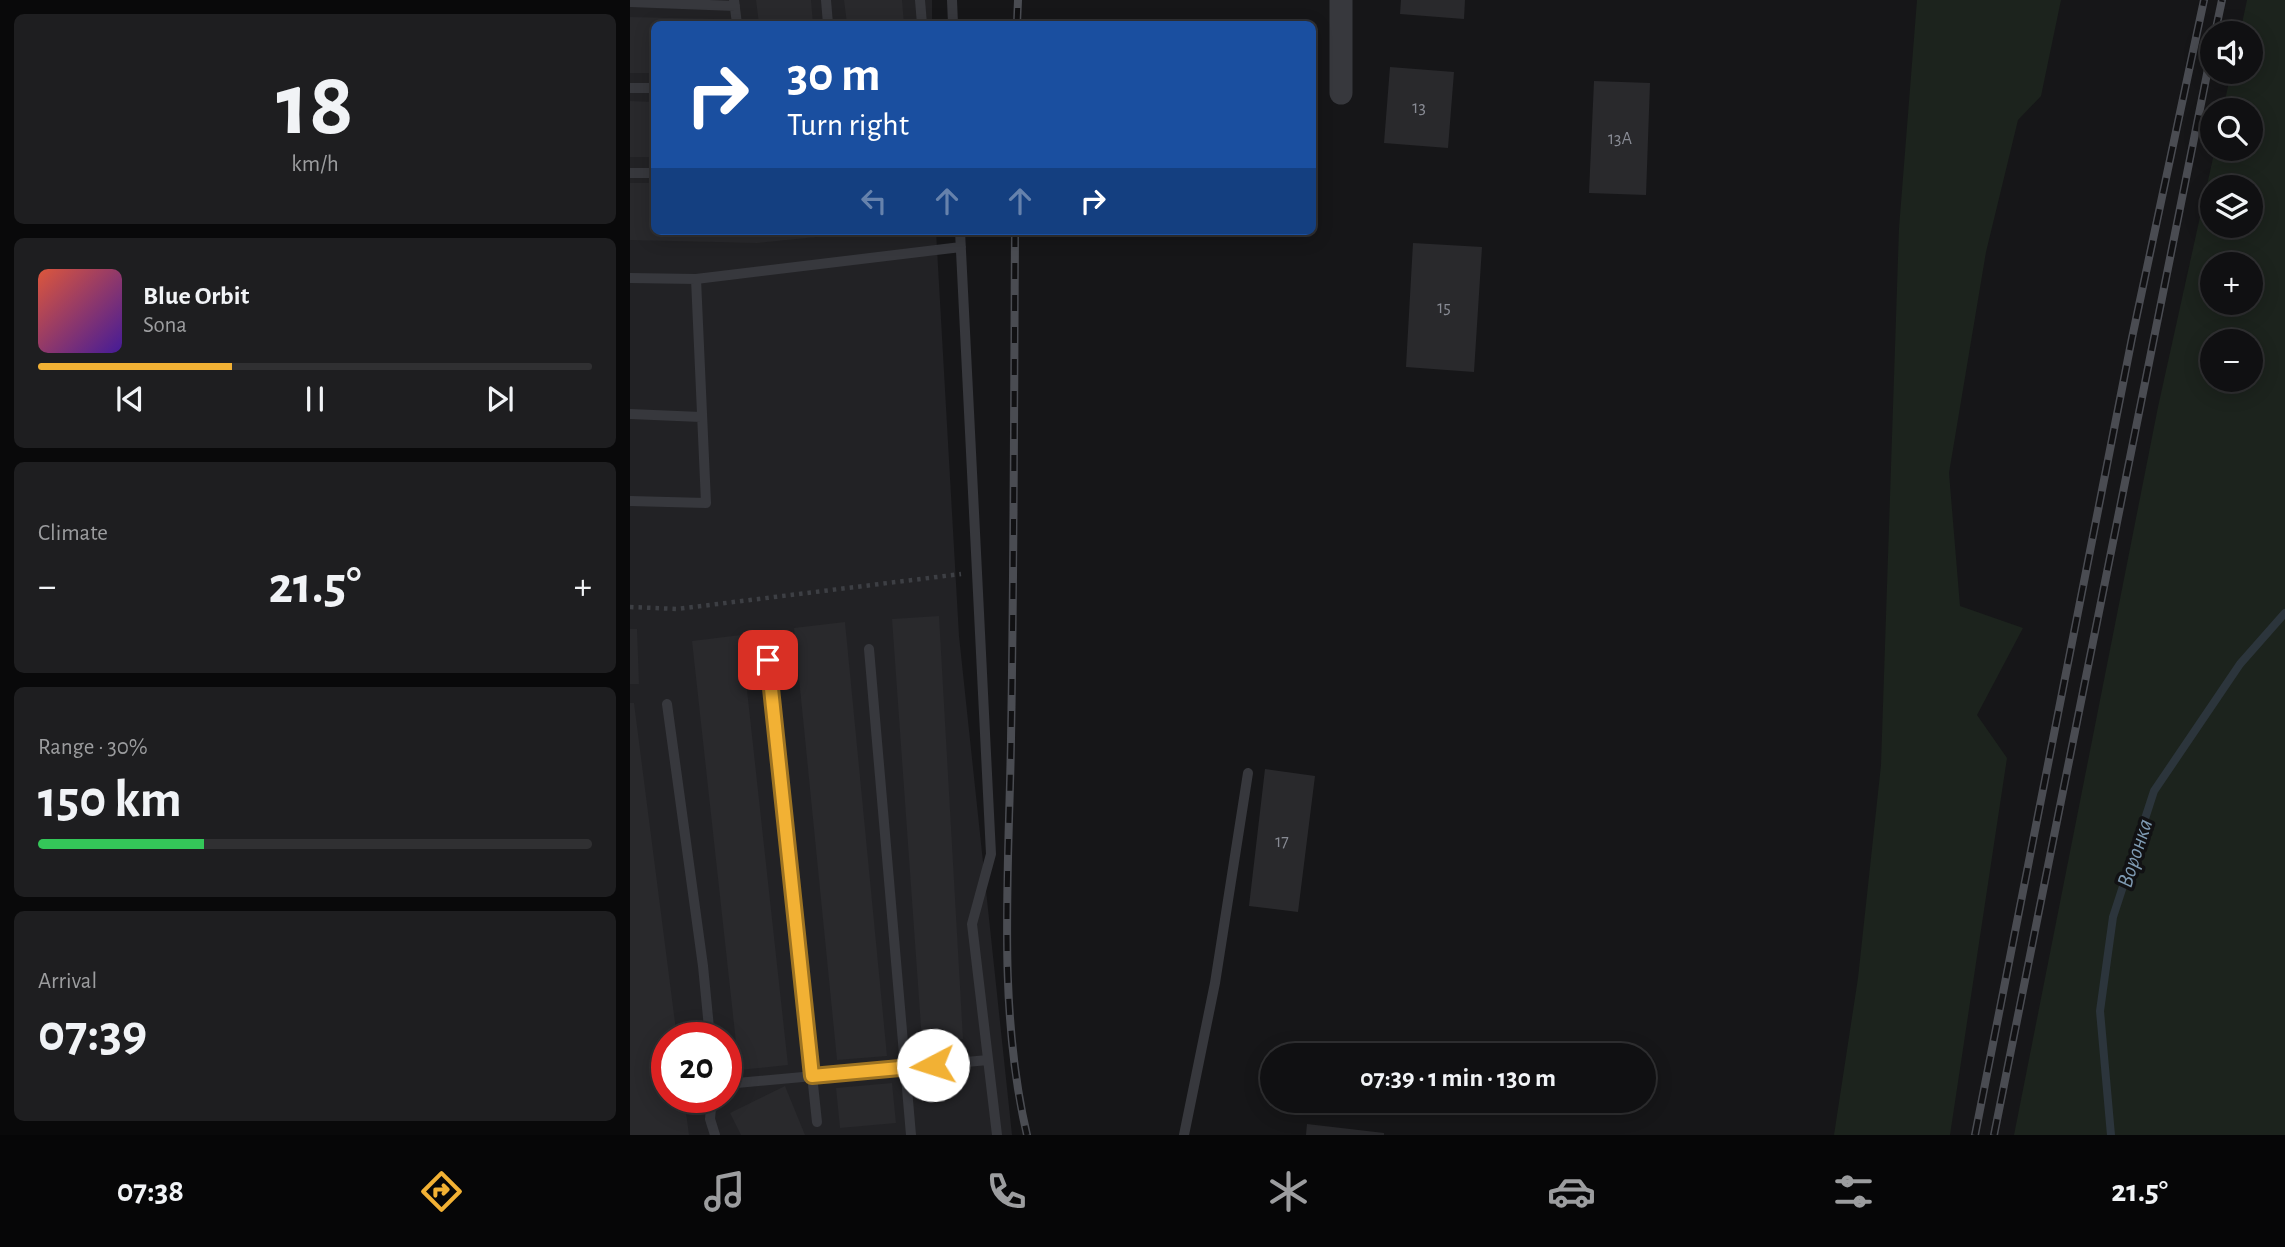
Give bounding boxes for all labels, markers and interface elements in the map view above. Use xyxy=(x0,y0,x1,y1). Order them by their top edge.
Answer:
map controls xyxy=(2200,21,2263,392)
button: sound xyxy=(2200,21,2263,84)
icon: right xyxy=(672,49,763,140)
text: 30 m xyxy=(787,51,881,100)
text: 18 xyxy=(276,60,354,151)
button: search xyxy=(2200,98,2263,161)
house number: 13 xyxy=(1412,99,1426,117)
text: Turn right xyxy=(787,109,909,141)
house number: 13А xyxy=(1608,130,1633,148)
text: km/h xyxy=(291,153,339,176)
button: layers xyxy=(2200,175,2263,238)
icon: left xyxy=(855,182,893,220)
icon: ahead xyxy=(928,182,966,220)
icon: ahead xyxy=(1001,182,1039,220)
icon: right xyxy=(1074,182,1112,220)
button: + xyxy=(2200,252,2263,315)
text: Blue Orbit xyxy=(143,283,249,309)
house number: 15 xyxy=(1437,299,1451,317)
text: Sona xyxy=(143,314,187,337)
button: − xyxy=(2200,329,2263,392)
icon: previous xyxy=(111,380,149,418)
icon: pause xyxy=(296,380,334,418)
icon: next xyxy=(481,380,519,418)
text: Climate xyxy=(38,522,108,545)
text: 21.5° xyxy=(269,560,361,612)
text: − xyxy=(38,568,56,606)
text: + xyxy=(574,568,592,606)
pin xyxy=(738,630,798,690)
icon: arrive xyxy=(749,641,787,679)
text: Range · 30% xyxy=(38,736,148,759)
text: 150 km xyxy=(38,774,182,826)
water label: Воронка xyxy=(2114,816,2157,891)
house number: 17 xyxy=(1275,833,1289,851)
text: Arrival xyxy=(38,970,97,993)
text: 07:39 xyxy=(38,1008,147,1060)
speed limit sign: 20 xyxy=(651,1022,742,1113)
position arrow xyxy=(896,1028,970,1102)
text: 07:39 · 1 min · 130 m xyxy=(1360,1065,1556,1091)
icon: directions xyxy=(417,1167,466,1216)
icon: music xyxy=(700,1167,749,1216)
icon: phone xyxy=(982,1167,1031,1216)
icon: climate xyxy=(1264,1167,1313,1216)
icon: car xyxy=(1547,1167,1596,1216)
icon: filters xyxy=(1829,1167,1878,1216)
text: 07:38 xyxy=(117,1175,184,1207)
text: 21.5° xyxy=(2111,1175,2168,1207)

